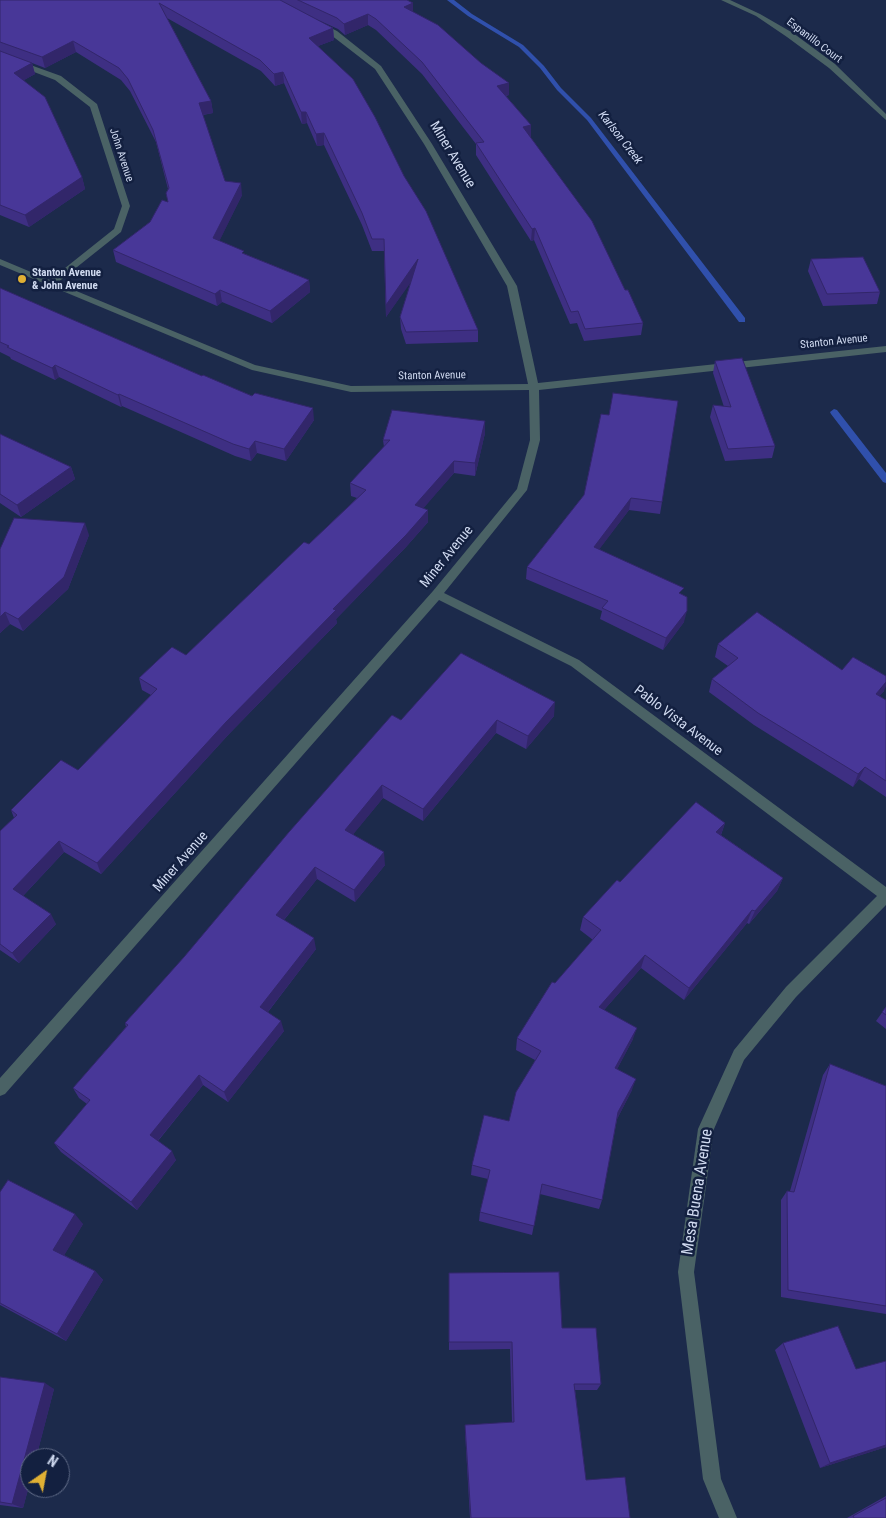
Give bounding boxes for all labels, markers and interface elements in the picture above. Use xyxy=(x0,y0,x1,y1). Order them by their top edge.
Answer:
street label: Espanillo Court xyxy=(784,16,844,66)
water label: Karlson Creek xyxy=(595,108,645,168)
street label: Miner Avenue xyxy=(426,119,478,191)
street label: John Avenue xyxy=(106,126,136,184)
place label: Stanton Avenue & John Avenue xyxy=(32,266,101,292)
marker: Stanton Avenue & John Avenue xyxy=(16,273,28,285)
street label: Stanton Avenue xyxy=(800,332,868,352)
street label: Stanton Avenue xyxy=(398,369,466,383)
street label: Miner Avenue xyxy=(417,523,477,591)
street label: Pablo Vista Avenue xyxy=(630,682,726,760)
street label: Miner Avenue xyxy=(150,828,212,896)
street label: Mesa Buena Avenue xyxy=(679,1128,717,1256)
north arrow xyxy=(20,1448,70,1498)
text: N xyxy=(45,1452,61,1470)

